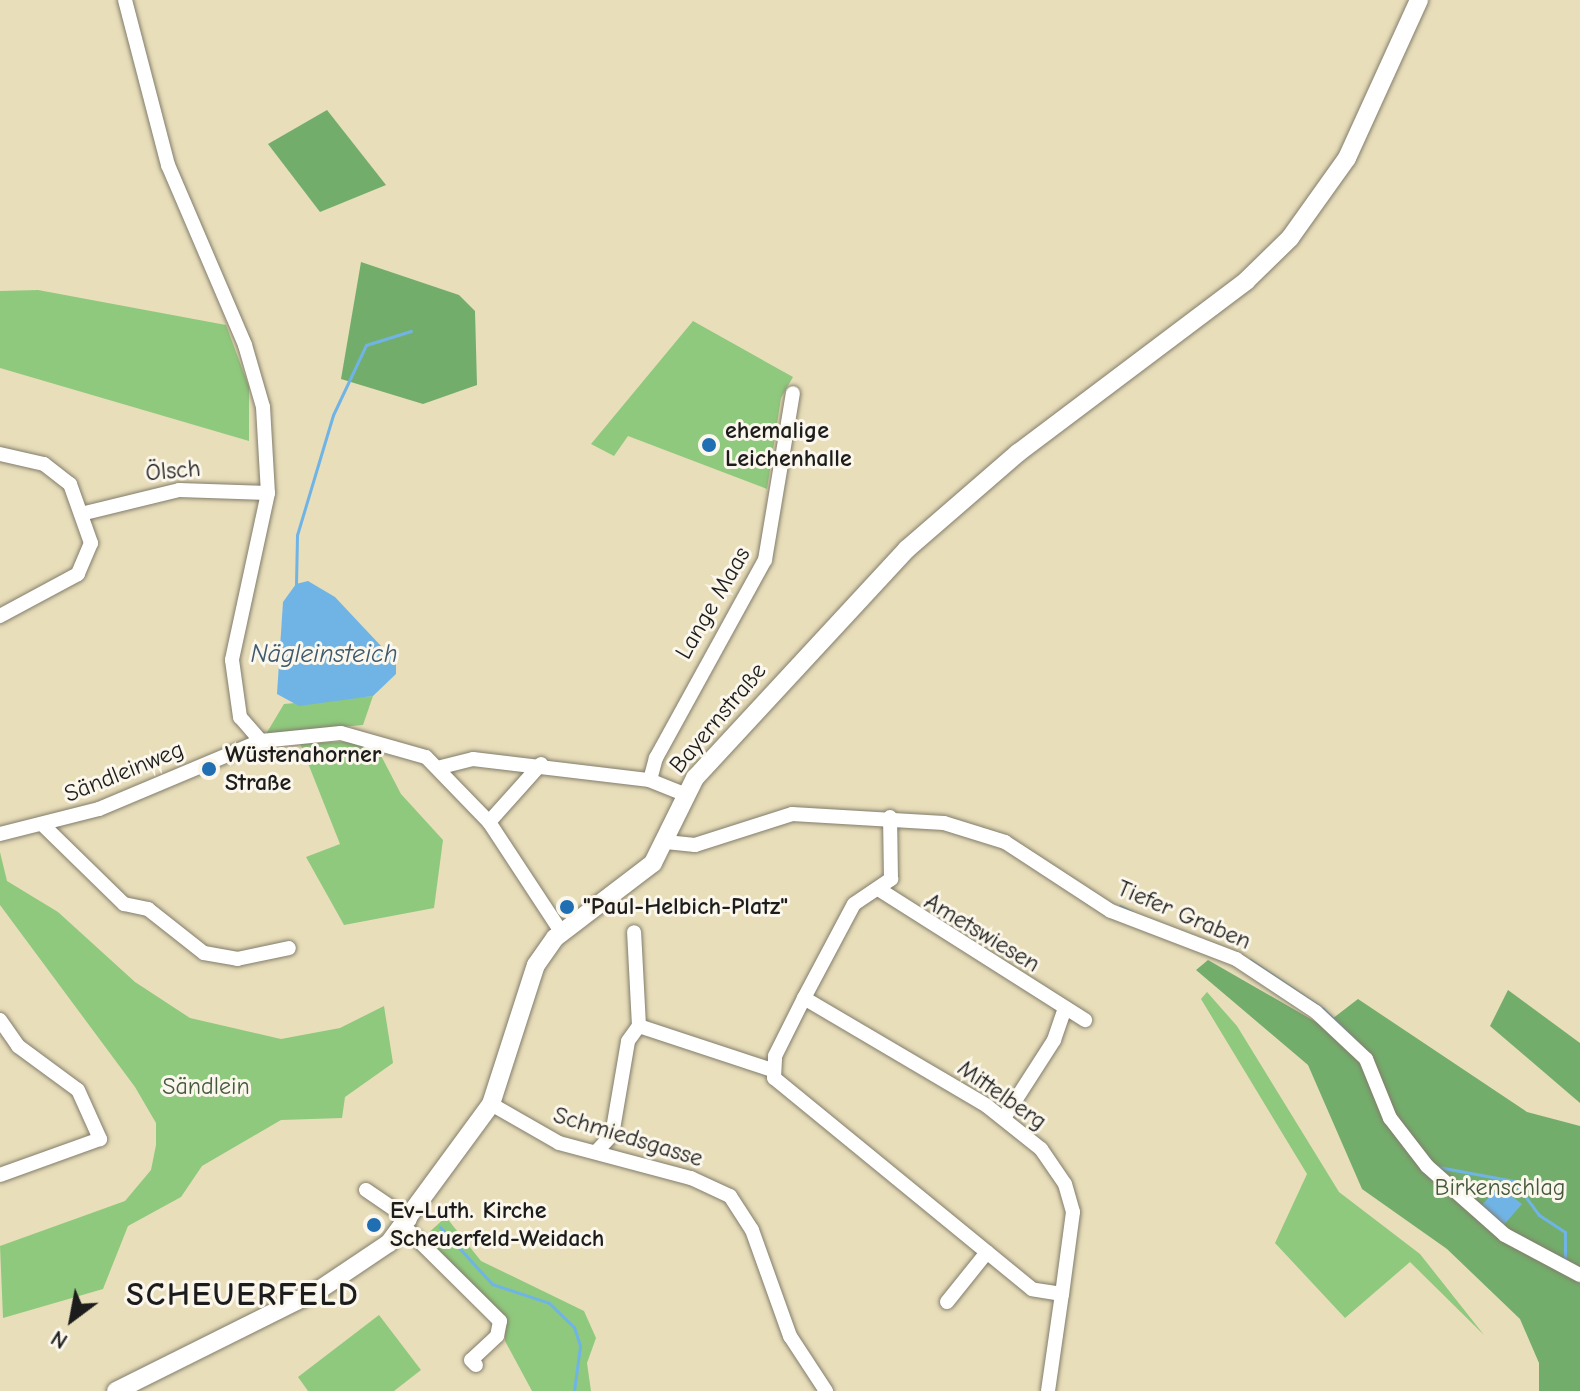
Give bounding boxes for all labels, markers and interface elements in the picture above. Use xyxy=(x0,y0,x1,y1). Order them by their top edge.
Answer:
place label: ehemalige Leichenhalle xyxy=(725,417,852,473)
marker: ehemalige Leichenhalle xyxy=(700,436,718,454)
street label: Ölsch xyxy=(144,454,202,488)
street label: Lange Maas xyxy=(669,542,757,664)
water label: Nägleinsteich xyxy=(250,639,398,671)
street label: Bayernstraße xyxy=(663,657,773,779)
street label: Sändleinweg xyxy=(60,735,188,809)
place label: Wüstenahorner Straße xyxy=(225,741,382,797)
marker: Wüstenahorner Straße xyxy=(200,760,218,778)
street label: Tiefer Graben xyxy=(1113,874,1255,956)
street label: Ametswiesen xyxy=(919,887,1045,979)
place label: "Paul-Helbich-Platz" xyxy=(583,893,788,921)
marker: "Paul-Helbich-Platz" xyxy=(558,898,576,916)
street label: Mittelberg xyxy=(952,1054,1052,1136)
park label: Sändlein xyxy=(162,1073,250,1101)
street label: Schmiedsgasse xyxy=(550,1101,706,1173)
park label: Birkenschlag xyxy=(1435,1174,1565,1202)
place label: Ev-Luth. Kirche Scheuerfeld-Weidach xyxy=(390,1197,604,1253)
marker: Ev-Luth. Kirche Scheuerfeld-Weidach xyxy=(365,1216,383,1234)
district label: SCHEUERFELD xyxy=(126,1276,360,1314)
north arrow xyxy=(32,1279,112,1359)
text: N xyxy=(46,1325,72,1354)

